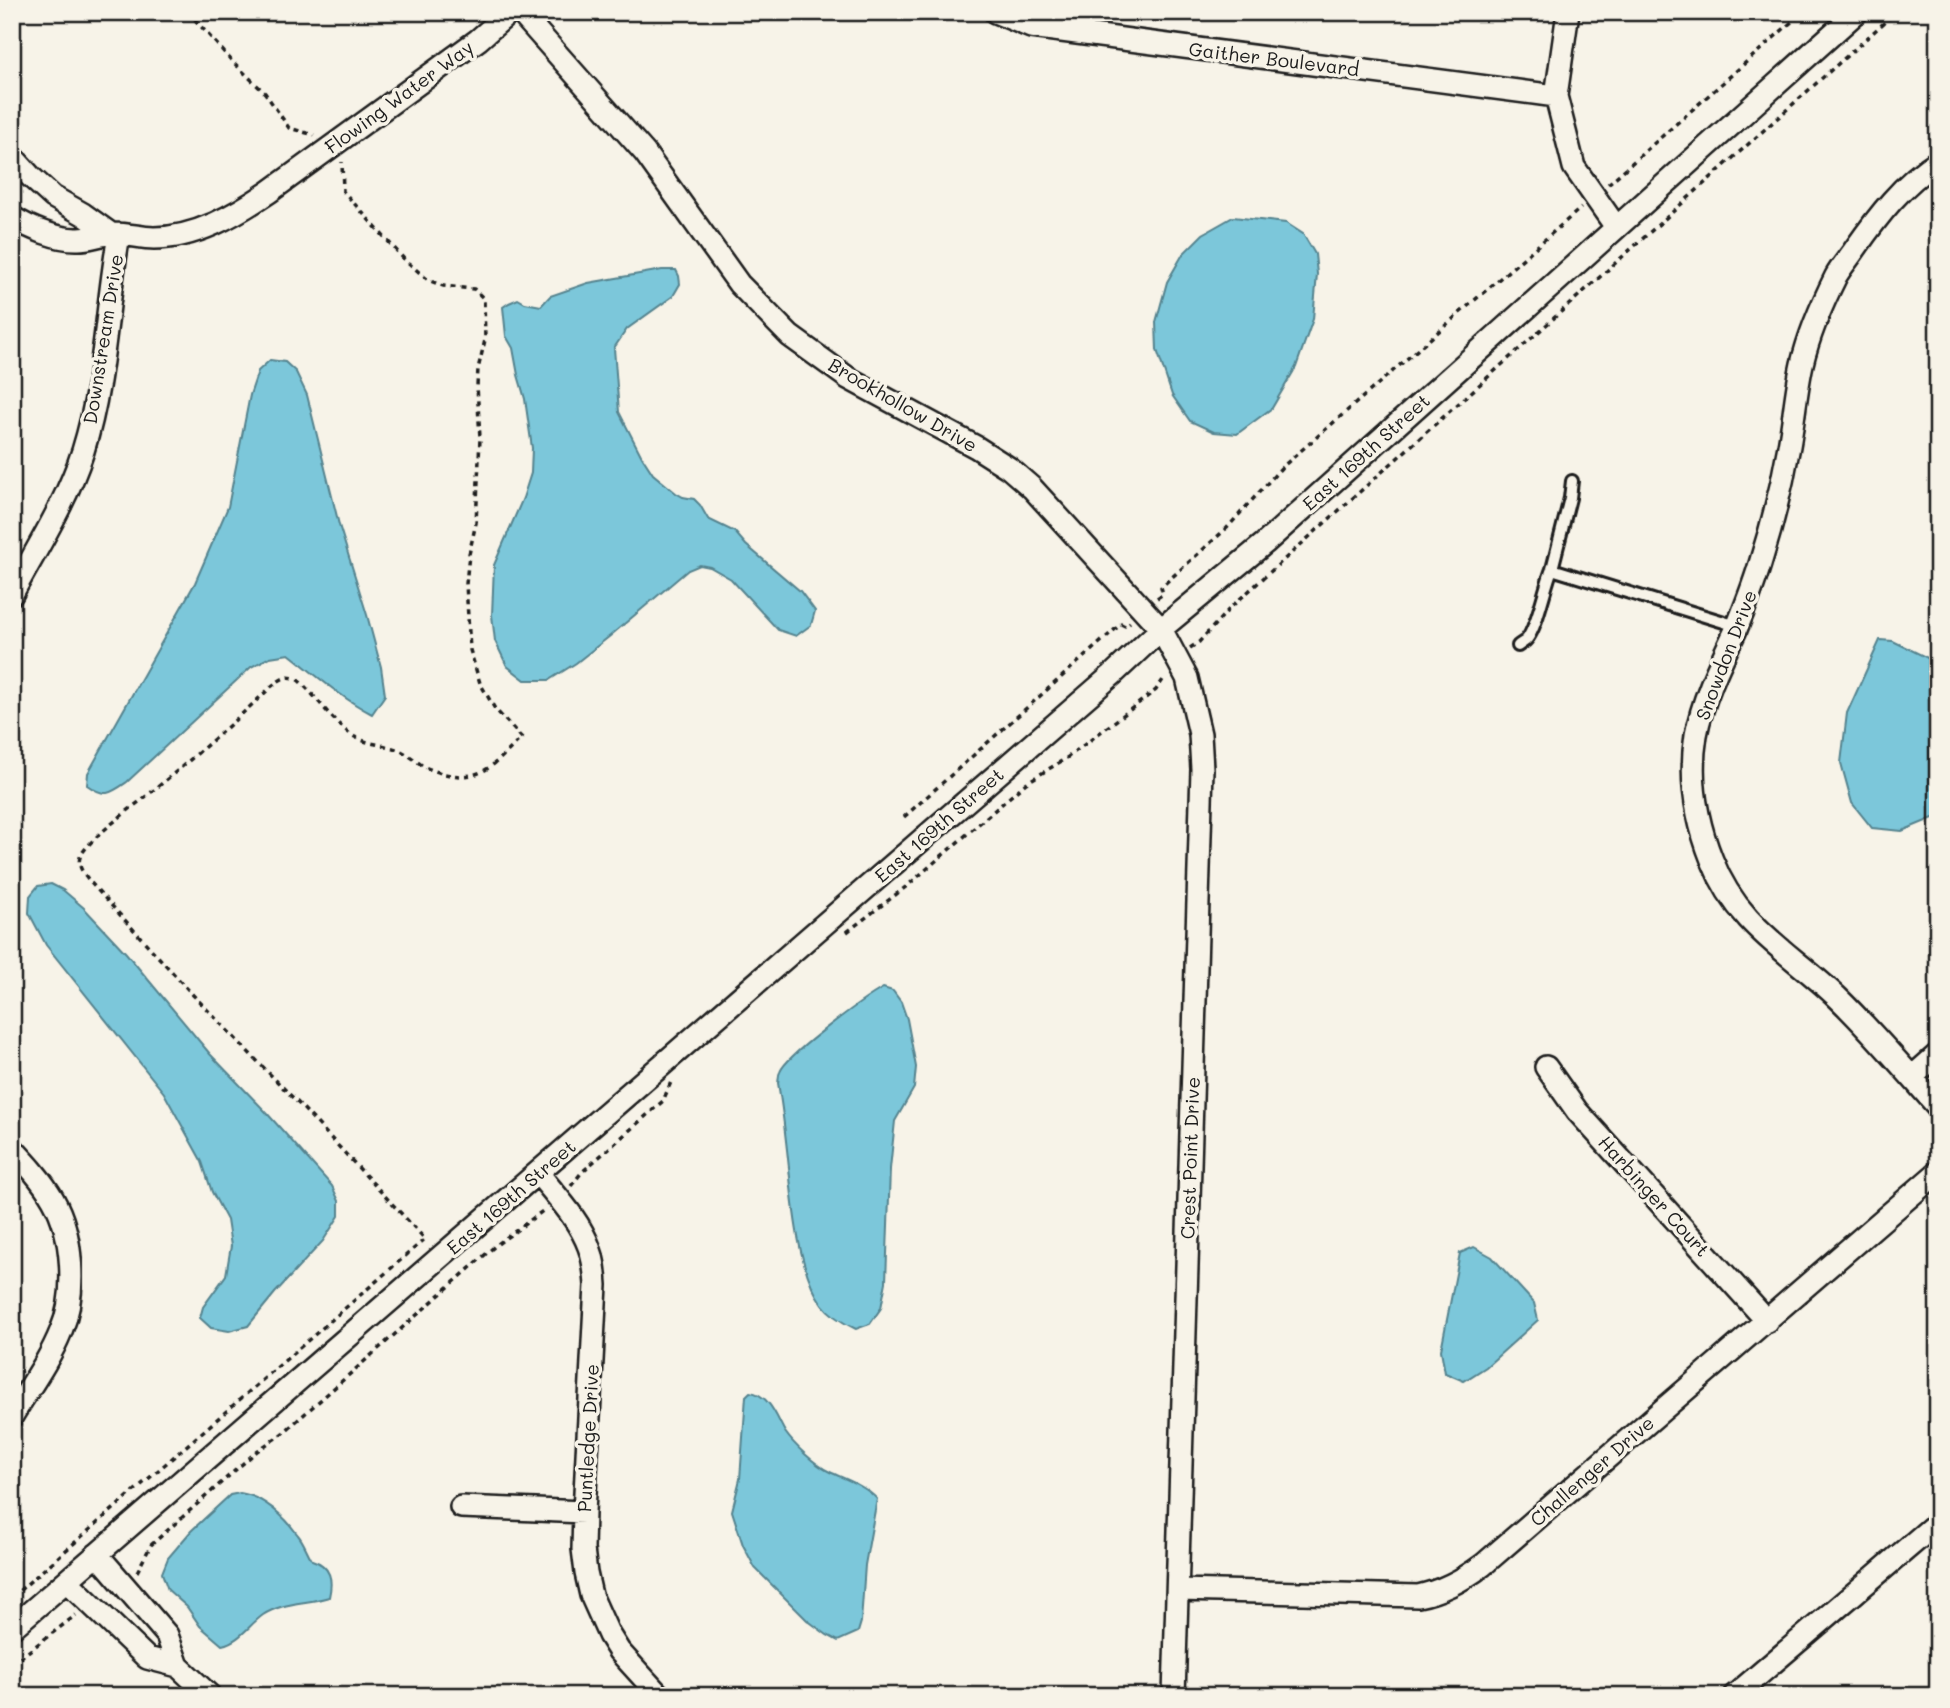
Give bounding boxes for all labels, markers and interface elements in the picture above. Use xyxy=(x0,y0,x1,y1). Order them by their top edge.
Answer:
street label: Flowing Water Way xyxy=(320,34,478,159)
street label: Gaither Boulevard xyxy=(1187,36,1361,81)
street label: Downstream Drive xyxy=(77,252,128,426)
street label: Brookhollow Drive xyxy=(824,352,982,457)
street label: East 169th Street xyxy=(1297,388,1435,516)
street label: Snowdon Drive xyxy=(1689,586,1762,723)
street label: East 169th Street xyxy=(869,762,1008,888)
street label: Crest Point Drive xyxy=(1174,1076,1205,1240)
street label: Harbinger Court xyxy=(1593,1130,1715,1262)
street label: East 169th Street xyxy=(441,1134,580,1260)
street label: Puntledge Drive xyxy=(571,1363,604,1513)
street label: Challenger Drive xyxy=(1524,1410,1659,1531)

